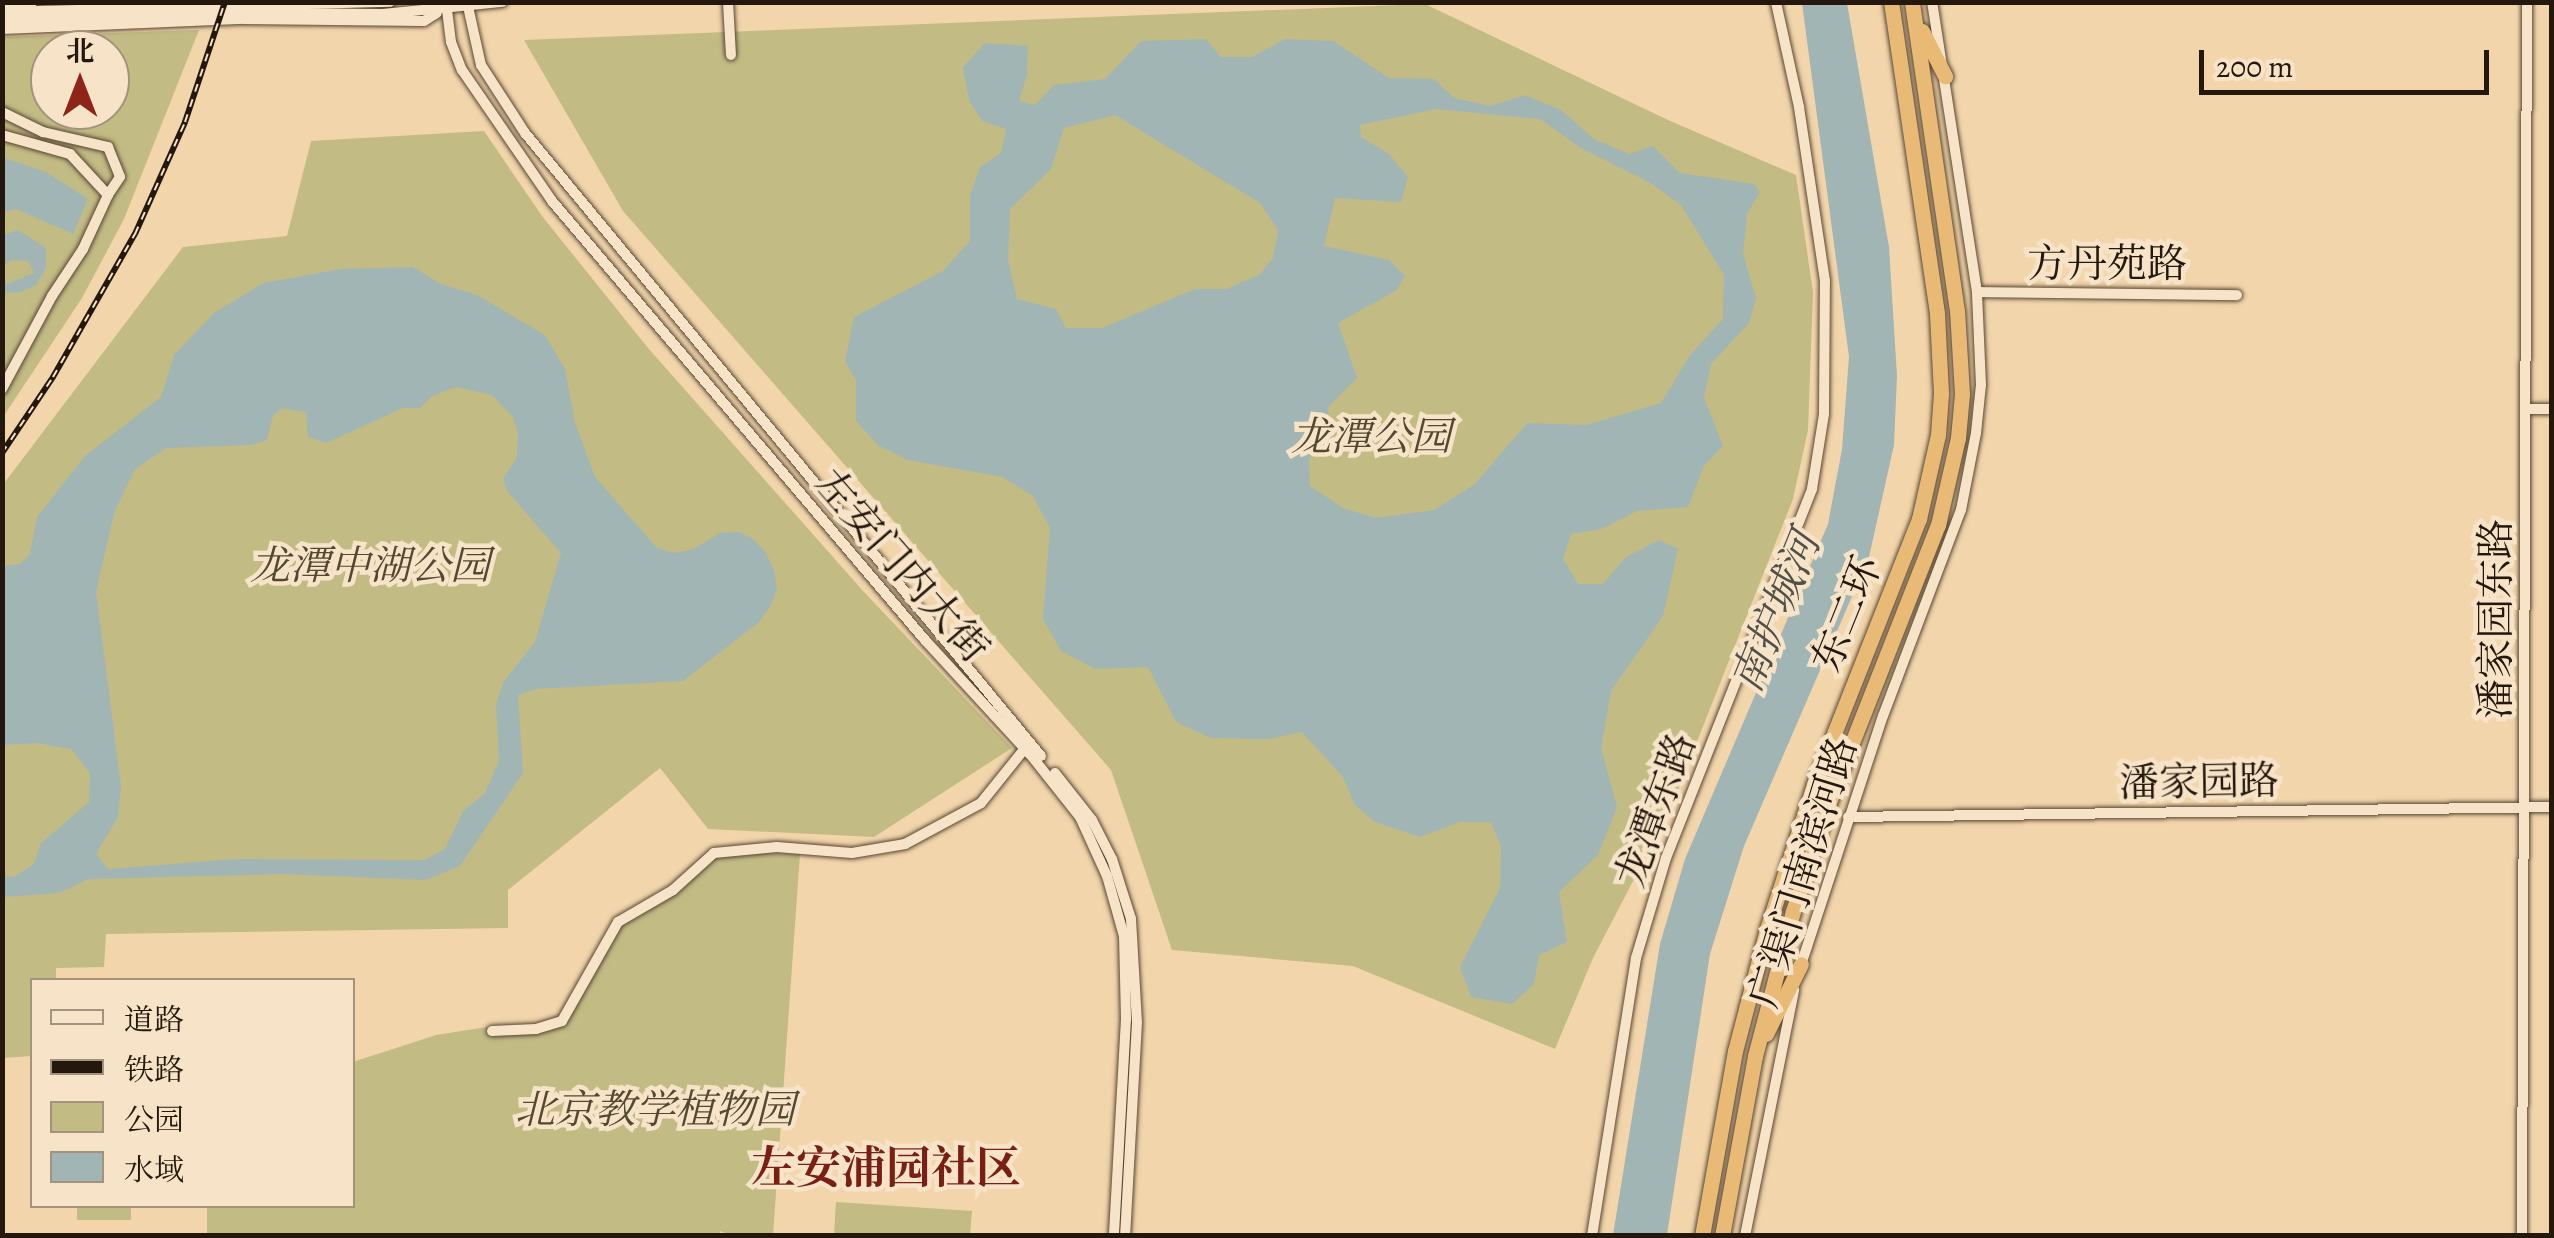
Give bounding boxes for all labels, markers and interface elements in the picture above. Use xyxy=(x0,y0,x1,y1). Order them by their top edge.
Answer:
north arrow xyxy=(30,30,130,130)
scale bar xyxy=(2204,30,2494,92)
text: 北 xyxy=(66,33,94,71)
text: 200 m xyxy=(2216,47,2293,87)
street label: 方丹苑路 xyxy=(2027,240,2187,288)
park label: 龙潭公园 xyxy=(1291,413,1451,461)
street label: 左安门内大街 xyxy=(805,460,999,672)
street label: 潘家园东路 xyxy=(2472,519,2520,719)
water label: 南护城河 xyxy=(1721,525,1831,699)
park label: 龙潭中湖公园 xyxy=(250,542,490,590)
street label: 东二环 xyxy=(1802,549,1892,679)
street label: 龙潭东路 xyxy=(1606,727,1706,893)
street label: 广渠门南滨河路 xyxy=(1739,731,1867,1013)
street label: 潘家园路 xyxy=(2119,757,2279,807)
legend xyxy=(30,978,355,1208)
text: 道路 xyxy=(124,1000,184,1040)
text: 铁路 xyxy=(124,1050,184,1090)
park label: 北京教学植物园 xyxy=(515,1086,795,1134)
text: 公园 xyxy=(124,1100,184,1140)
district label: 左安浦园社区 xyxy=(751,1142,1021,1196)
text: 水域 xyxy=(124,1150,184,1190)

